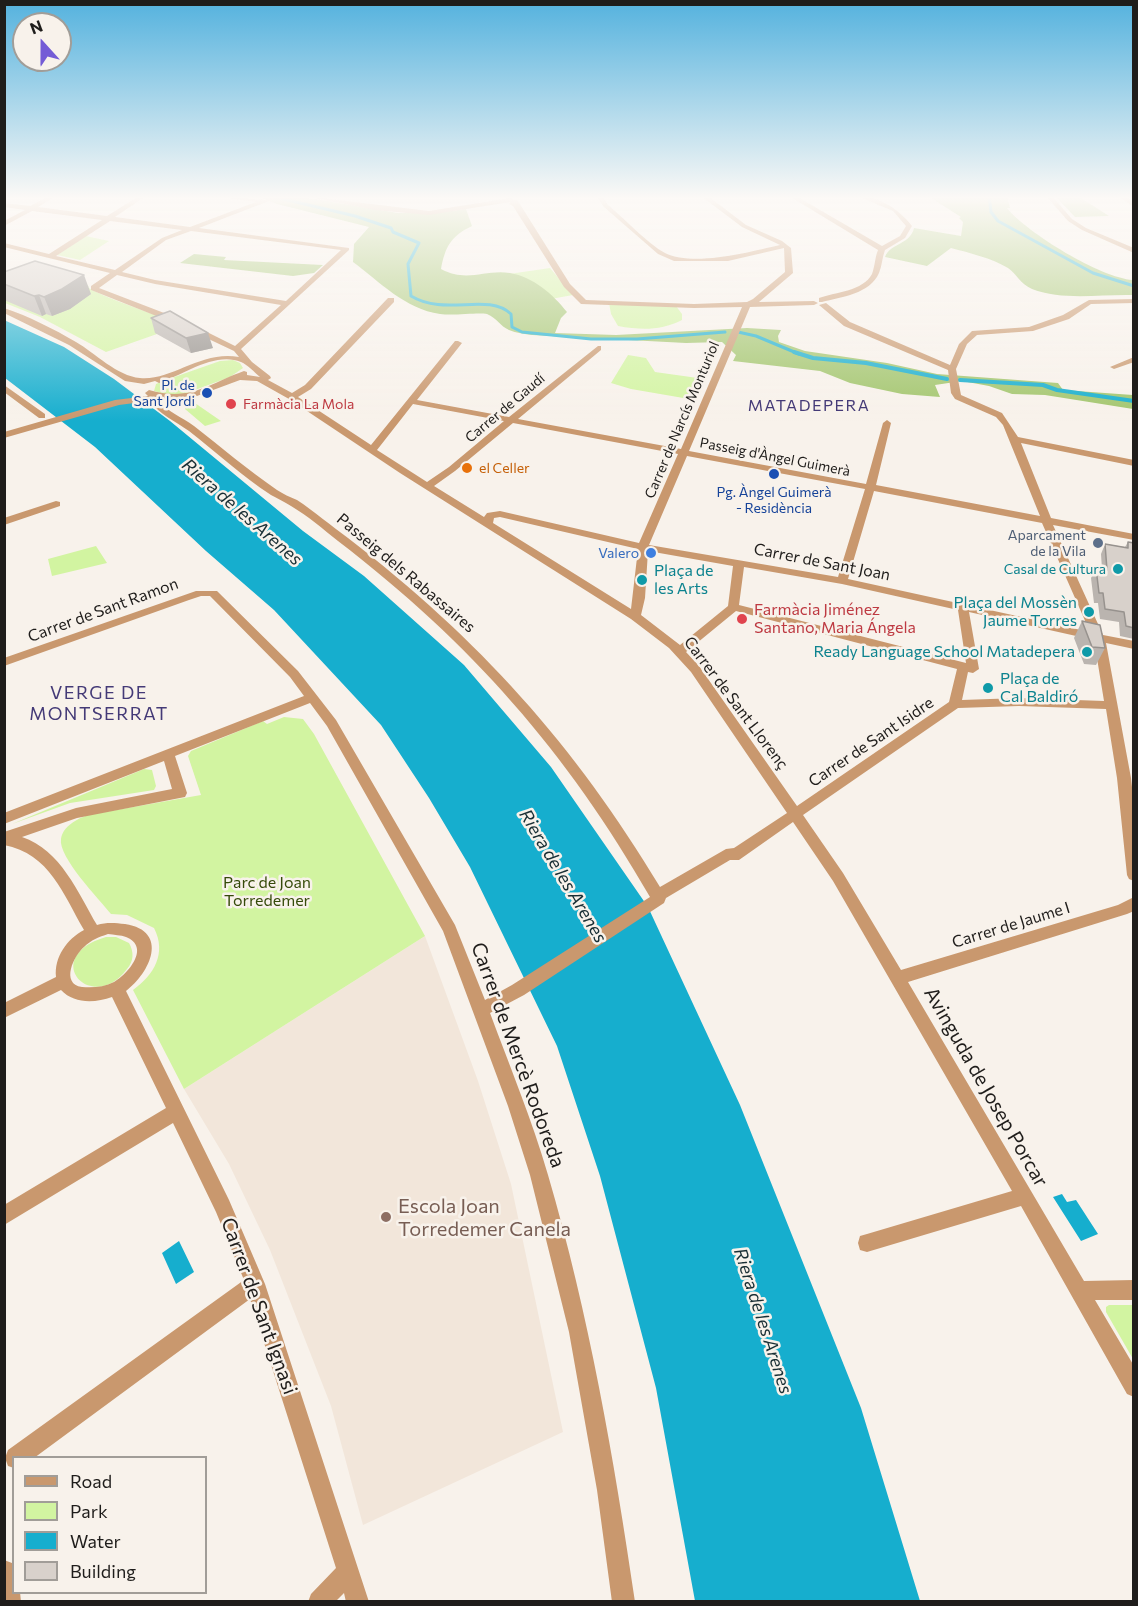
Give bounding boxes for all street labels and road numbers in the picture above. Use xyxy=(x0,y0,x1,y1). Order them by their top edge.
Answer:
street label: Carrer de Narcís Monturiol xyxy=(641,339,723,501)
street label: Carrer de Gaudí xyxy=(462,370,548,446)
street label: Passeig d'Àngel Guimerà xyxy=(698,434,852,480)
street label: Passeig dels Rabassaires xyxy=(333,509,479,637)
street label: Carrer de Sant Joan xyxy=(752,539,892,585)
street label: Carrer de Sant Ramon xyxy=(25,574,181,646)
street label: Carrer de Sant Llorenç xyxy=(680,633,792,773)
street label: Carrer de Sant Isidre xyxy=(805,693,937,791)
street label: Carrer de Jaume I xyxy=(950,898,1072,952)
street label: Carrer de Mercè Rodoreda xyxy=(466,939,570,1171)
street label: Avinguda de Josep Porcar xyxy=(919,983,1053,1191)
street label: Carrer de Sant Ignasi xyxy=(216,1214,302,1398)

